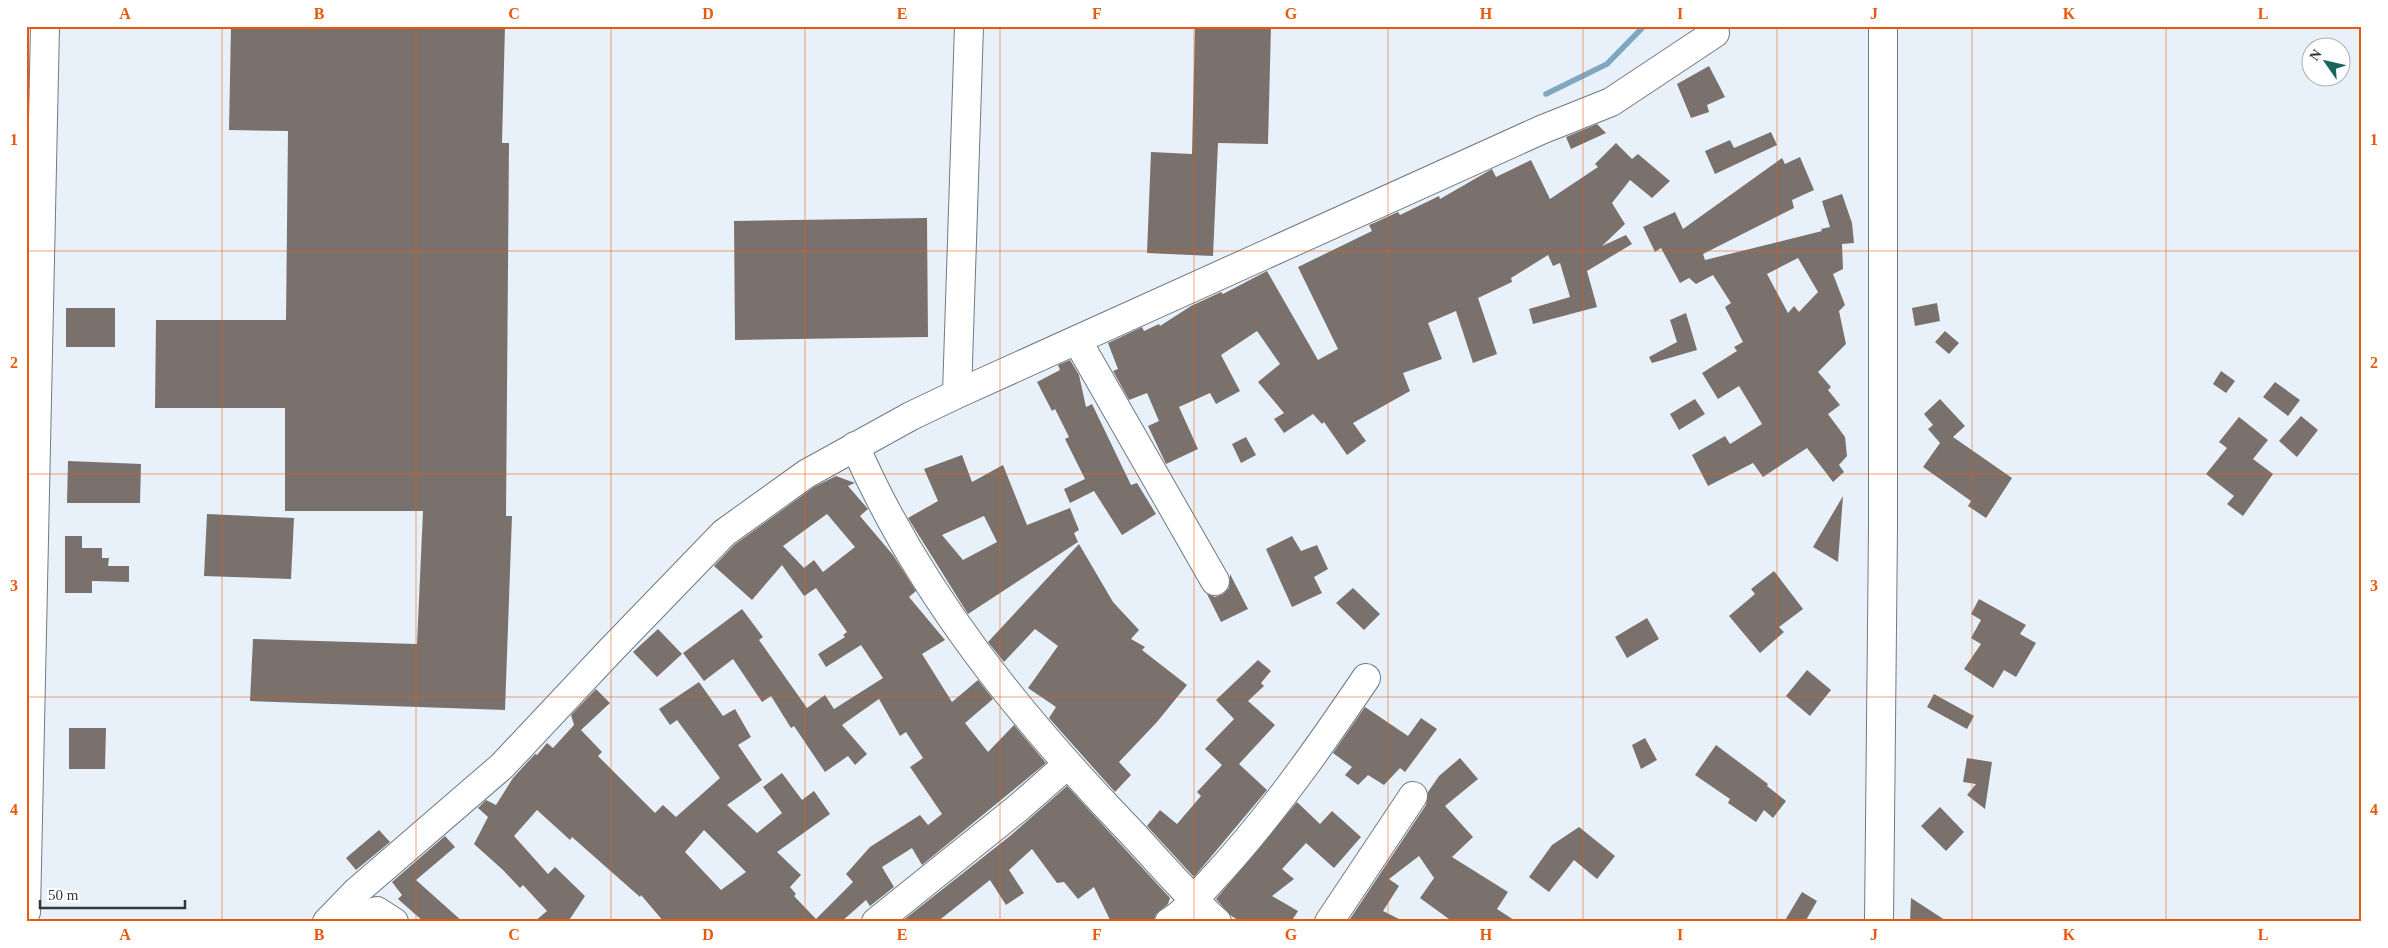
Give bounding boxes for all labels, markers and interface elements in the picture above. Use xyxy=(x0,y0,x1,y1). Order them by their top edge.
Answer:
text: A xyxy=(119,5,131,22)
text: B xyxy=(314,5,325,22)
text: C xyxy=(508,5,520,22)
text: D xyxy=(702,5,714,22)
text: E xyxy=(897,5,907,22)
text: F xyxy=(1092,5,1102,22)
text: G xyxy=(1285,5,1298,22)
text: H xyxy=(1480,5,1493,22)
text: I xyxy=(1677,5,1683,22)
text: J xyxy=(1870,5,1878,22)
text: K xyxy=(2063,5,2076,22)
text: L xyxy=(2258,5,2268,22)
north arrow xyxy=(2300,38,2350,88)
text: N xyxy=(2307,47,2325,63)
text: 1 xyxy=(10,131,18,148)
text: 1 xyxy=(2370,131,2378,148)
text: 2 xyxy=(10,354,18,371)
text: 2 xyxy=(2370,354,2378,371)
text: 3 xyxy=(10,577,18,594)
text: 3 xyxy=(2370,577,2378,594)
text: 4 xyxy=(10,801,18,818)
text: 4 xyxy=(2370,801,2378,818)
scale bar xyxy=(40,878,185,910)
text: 50 m xyxy=(48,887,79,903)
text: A xyxy=(119,926,131,943)
text: B xyxy=(314,926,325,943)
text: C xyxy=(508,926,520,943)
text: D xyxy=(702,926,714,943)
text: E xyxy=(897,926,907,943)
text: F xyxy=(1092,926,1102,943)
text: G xyxy=(1285,926,1298,943)
text: H xyxy=(1480,926,1493,943)
text: I xyxy=(1677,926,1683,943)
text: J xyxy=(1870,926,1878,943)
text: K xyxy=(2063,926,2076,943)
text: L xyxy=(2258,926,2268,943)

